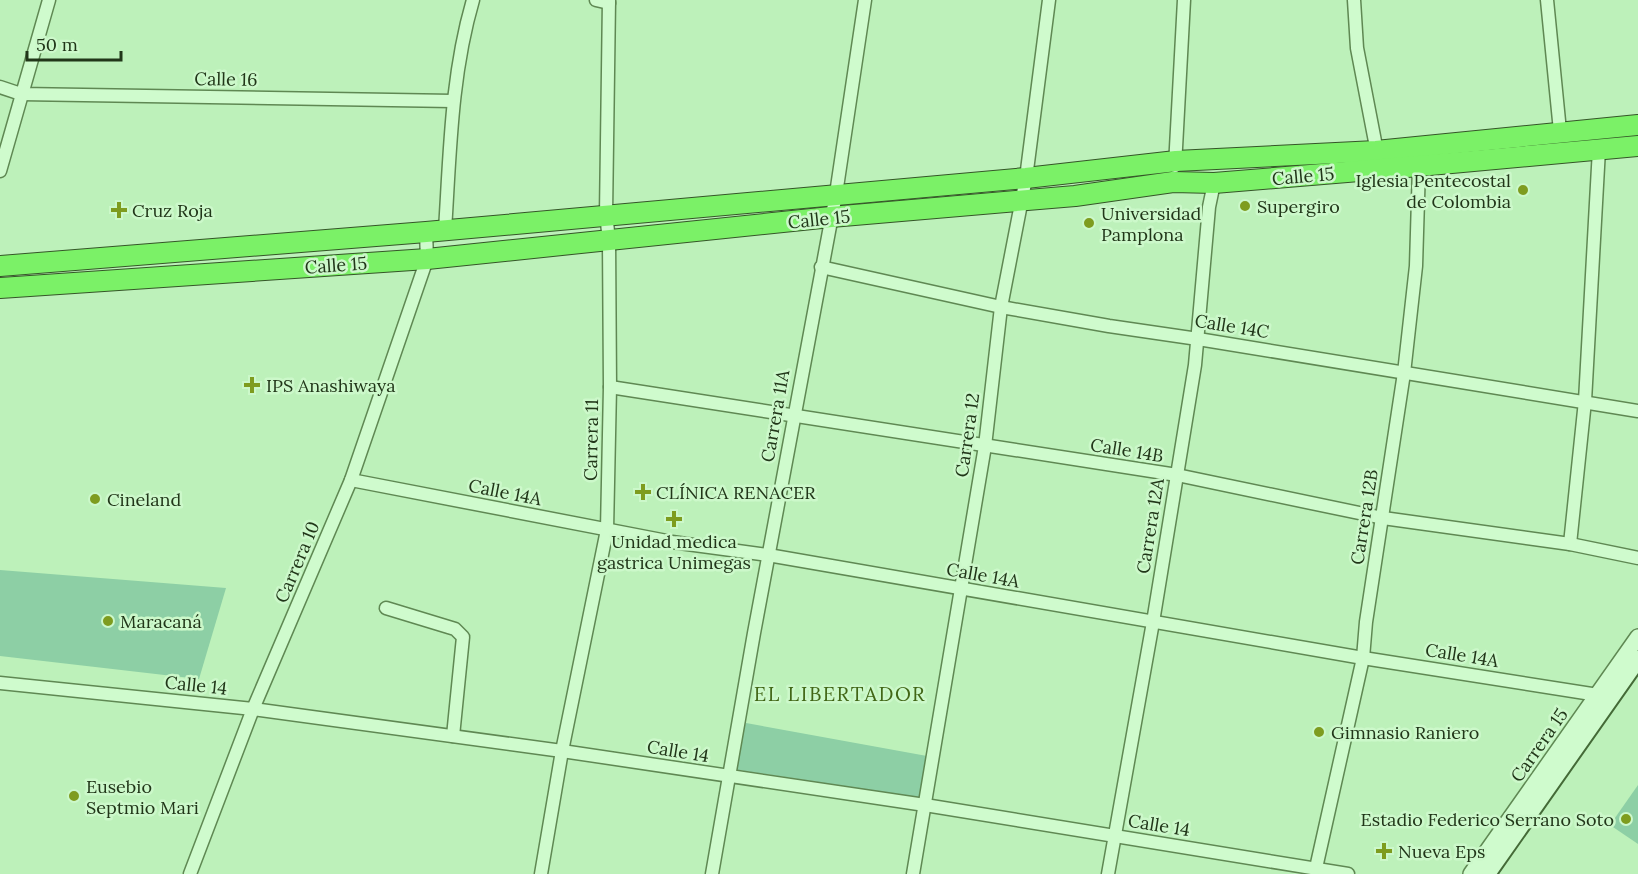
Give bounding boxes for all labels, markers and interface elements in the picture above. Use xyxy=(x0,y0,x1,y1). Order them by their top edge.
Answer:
scale bar xyxy=(27,24,122,62)
text: 50 m xyxy=(36,33,78,56)
street label: Calle 16 xyxy=(194,67,258,91)
street label: Calle 15 xyxy=(1271,162,1335,190)
place label: Iglesia Pentecostal de Colombia xyxy=(1355,169,1511,213)
marker: Iglesia Pentecostal de Colombia xyxy=(1516,183,1530,197)
place label: Supergiro xyxy=(1257,195,1340,218)
place label: Cruz Roja xyxy=(132,199,213,222)
marker: Supergiro xyxy=(1238,199,1252,213)
marker: Cruz Roja xyxy=(110,201,128,219)
place label: Universidad Pamplona xyxy=(1101,202,1202,246)
street label: Calle 15 xyxy=(787,204,851,234)
marker: Universidad Pamplona xyxy=(1082,216,1096,230)
street label: Calle 15 xyxy=(304,251,368,279)
street label: Calle 14C xyxy=(1193,309,1271,343)
street label: Carrera 11A xyxy=(756,367,795,464)
place label: IPS Anashiwaya xyxy=(266,374,396,397)
marker: IPS Anashiwaya xyxy=(243,376,261,394)
street label: Carrera 12 xyxy=(950,391,984,479)
street label: Carrera 11 xyxy=(579,399,603,481)
street label: Calle 14B xyxy=(1089,433,1165,467)
street label: Carrera 12B xyxy=(1345,468,1383,566)
street label: Calle 14A xyxy=(467,474,544,510)
street label: Carrera 12A xyxy=(1131,476,1169,575)
place label: CLÍNICA RENACER xyxy=(656,481,816,504)
marker: CLÍNICA RENACER xyxy=(634,483,652,501)
place label: Cineland xyxy=(107,488,181,511)
marker: Cineland xyxy=(88,492,102,506)
marker: Unidad medica gastrica Unimegas xyxy=(665,510,683,528)
street label: Carrera 10 xyxy=(270,518,324,606)
place label: Unidad medica gastrica Unimegas xyxy=(597,530,751,574)
street label: Calle 14A xyxy=(945,557,1022,593)
place label: Maracaná xyxy=(120,610,202,633)
marker: Maracaná xyxy=(101,614,115,628)
street label: Calle 14A xyxy=(1424,638,1501,672)
street label: Calle 14 xyxy=(164,670,228,700)
district label: EL LIBERTADOR xyxy=(754,681,926,706)
street label: Carrera 15 xyxy=(1505,704,1573,786)
place label: Gimnasio Raniero xyxy=(1331,721,1479,744)
marker: Gimnasio Raniero xyxy=(1312,725,1326,739)
street label: Calle 14 xyxy=(645,735,711,767)
place label: Eusebio Septmio Mari xyxy=(86,775,199,819)
marker: Eusebio Septmio Mari xyxy=(67,789,81,803)
place label: Estadio Federico Serrano Soto xyxy=(1361,808,1614,831)
street label: Calle 14 xyxy=(1126,809,1192,841)
marker: Estadio Federico Serrano Soto xyxy=(1619,812,1633,826)
place label: Nueva Eps xyxy=(1398,840,1485,863)
marker: Nueva Eps xyxy=(1375,842,1393,860)

